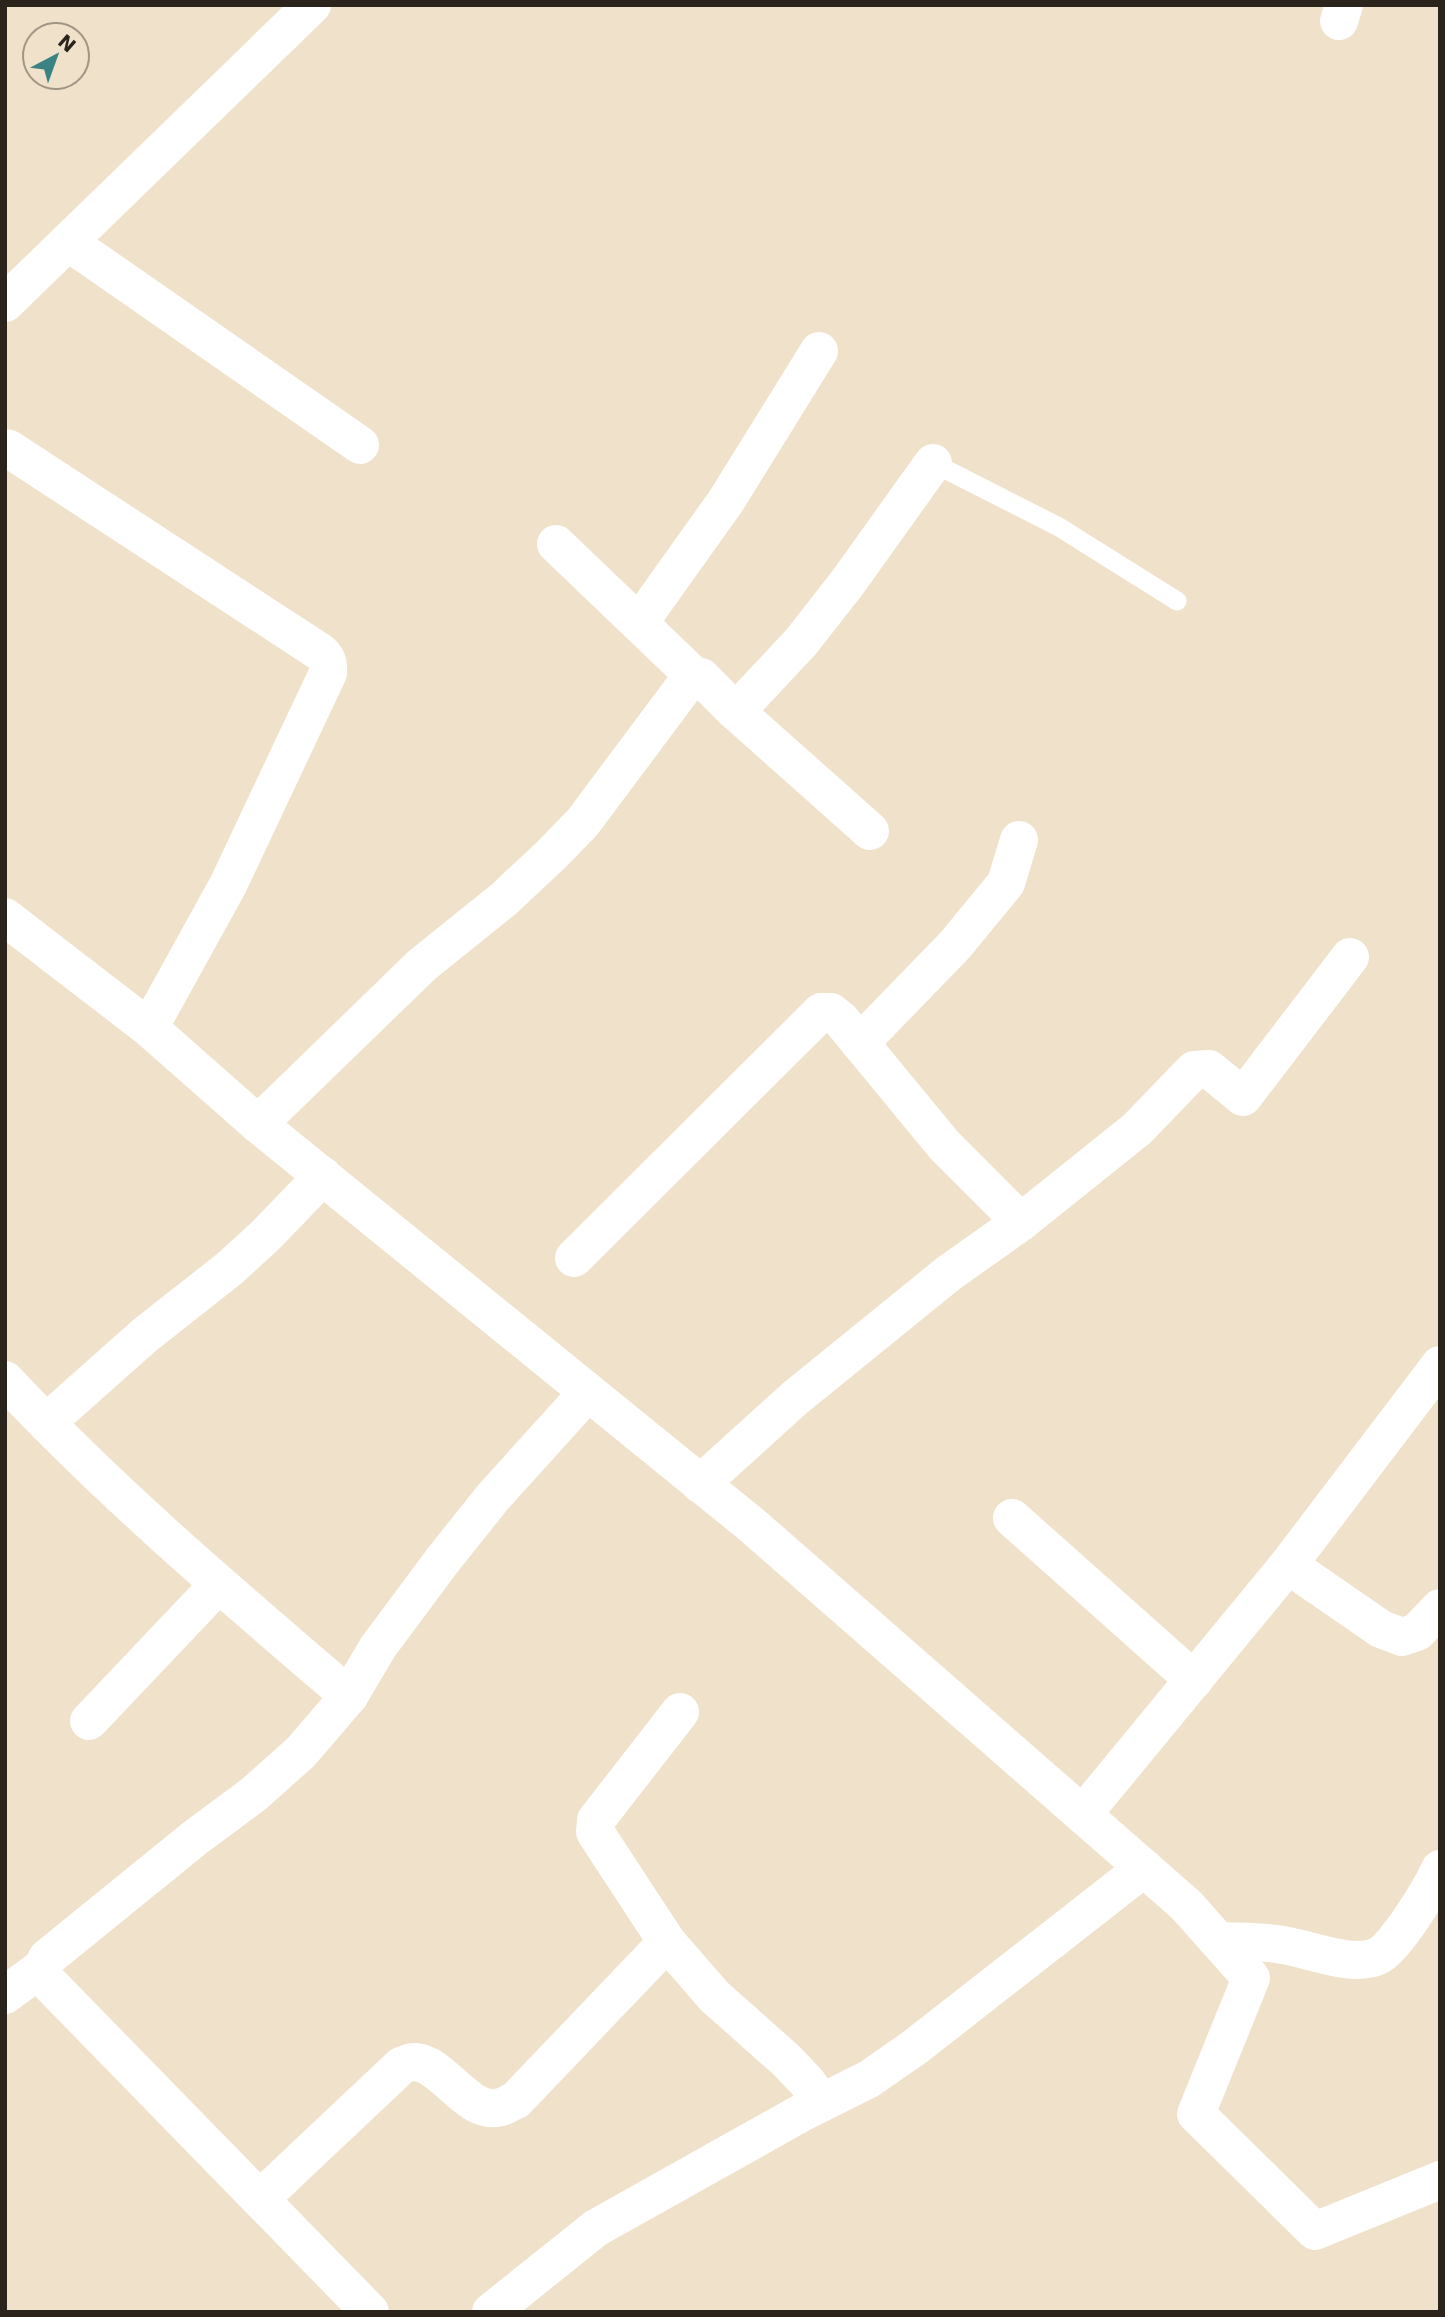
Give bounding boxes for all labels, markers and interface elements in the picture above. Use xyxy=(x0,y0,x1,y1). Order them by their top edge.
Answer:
north arrow xyxy=(21,21,91,91)
text: N xyxy=(54,30,80,57)

